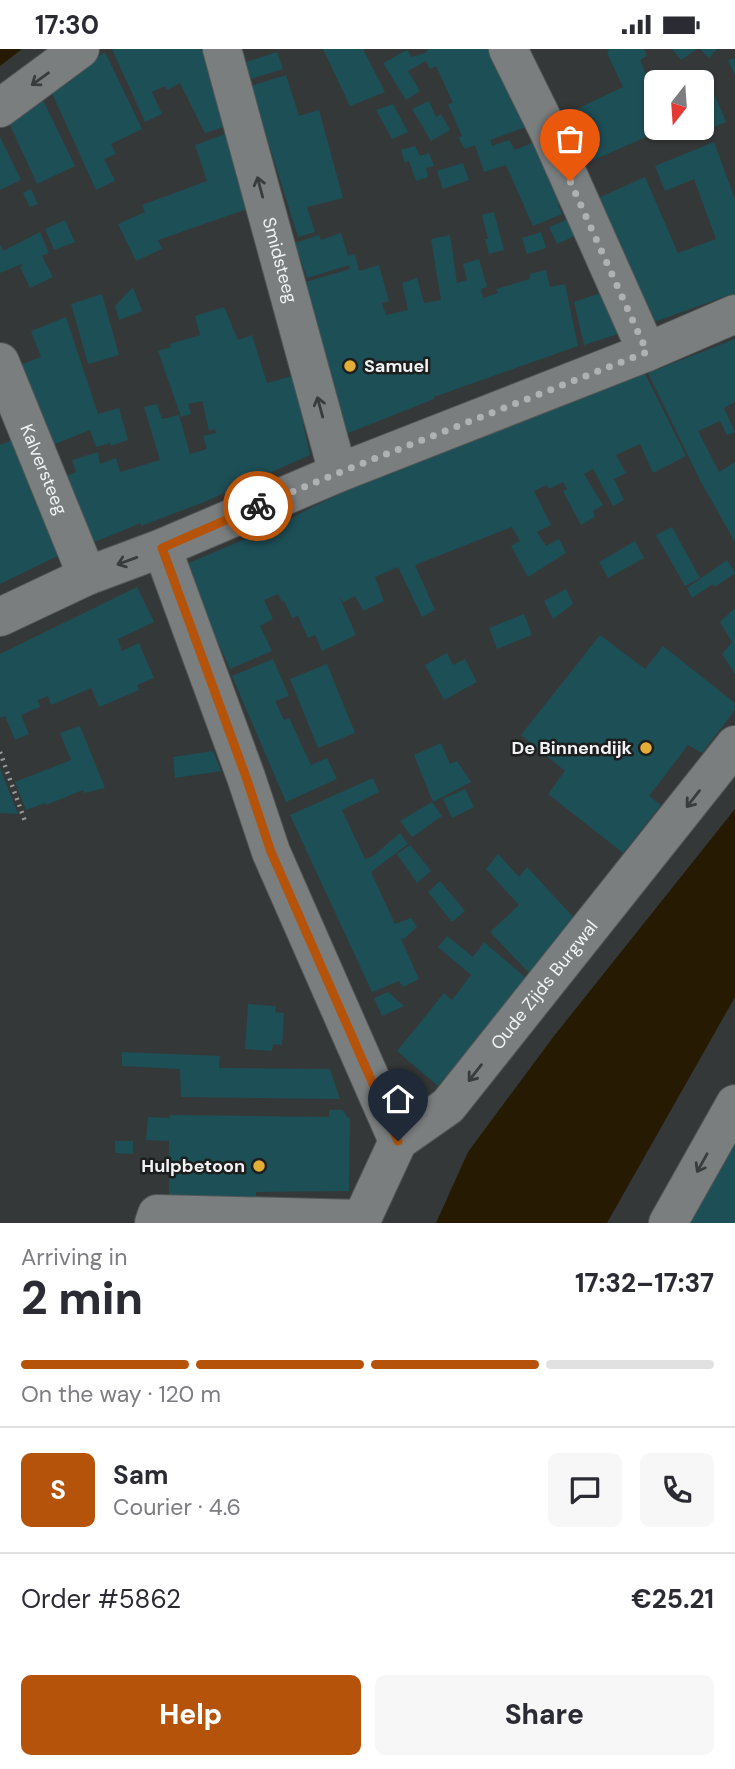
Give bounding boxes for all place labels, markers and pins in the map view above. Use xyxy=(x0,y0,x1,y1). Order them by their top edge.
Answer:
pin xyxy=(540,109,600,181)
place label: Samuel xyxy=(364,354,429,378)
marker: Samuel xyxy=(342,358,358,374)
place label: De Binnendijk xyxy=(512,736,633,760)
marker: De Binnendijk xyxy=(638,740,654,756)
pin xyxy=(368,1069,428,1141)
place label: Hulpbetoon xyxy=(141,1154,245,1178)
marker: Hulpbetoon xyxy=(251,1158,267,1174)

